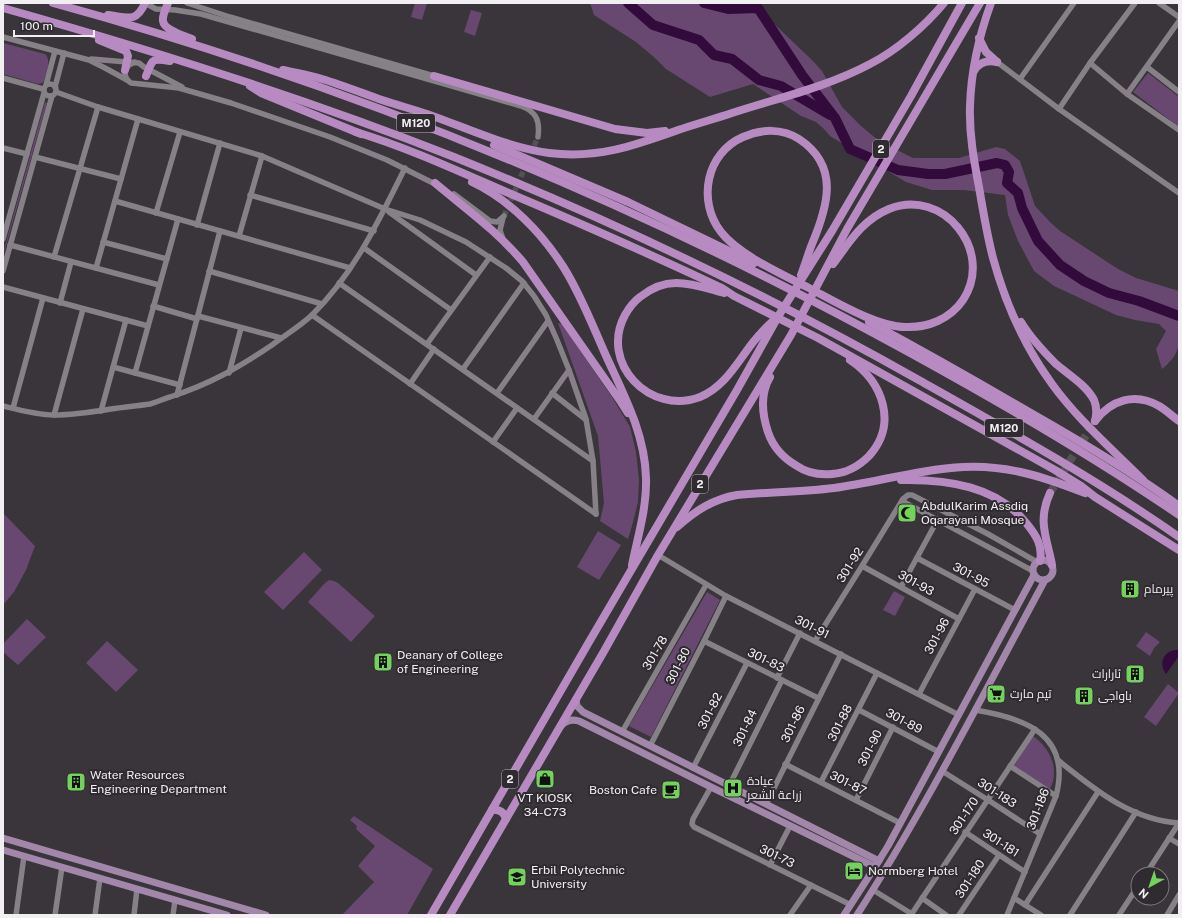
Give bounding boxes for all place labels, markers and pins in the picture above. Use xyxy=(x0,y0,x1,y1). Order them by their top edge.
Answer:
place label: AbdulKarim Assdiq Oqarayani Mosque xyxy=(921,499,1028,527)
mosque icon: AbdulKarim Assdiq Oqarayani Mosque xyxy=(896,502,918,524)
building icon: پیرمام xyxy=(1119,578,1141,600)
place label: پیرمام xyxy=(1144,582,1174,598)
place label: Deanary of College of Engineering xyxy=(397,648,503,676)
building icon: Deanary of College of Engineering xyxy=(372,651,394,673)
building icon: ئارارات xyxy=(1124,663,1146,685)
place label: ئارارات xyxy=(1092,667,1121,681)
supermarket icon: تيم مارت xyxy=(985,683,1007,705)
building icon: باواجی xyxy=(1073,685,1095,707)
place label: تيم مارت xyxy=(1010,687,1052,702)
place label: باواجی xyxy=(1098,689,1132,703)
place label: Water Resources Engineering Department xyxy=(90,768,227,796)
shop icon: VT KIOSK 34-C73 xyxy=(534,768,556,790)
building icon: Water Resources Engineering Department xyxy=(65,771,87,793)
place label: عيادة زراعة الشعر xyxy=(746,774,802,802)
hospital icon: عيادة زراعة الشعر xyxy=(722,777,744,799)
cafe icon: Boston Cafe xyxy=(660,779,682,801)
place label: Boston Cafe xyxy=(589,783,657,797)
place label: VT KIOSK 34-C73 xyxy=(517,791,573,819)
hotel icon: Normberg Hotel xyxy=(843,860,865,882)
place label: Erbil Polytechnic University xyxy=(531,863,625,891)
place label: Normberg Hotel xyxy=(868,864,959,878)
school or university icon: Erbil Polytechnic University xyxy=(506,866,528,888)

